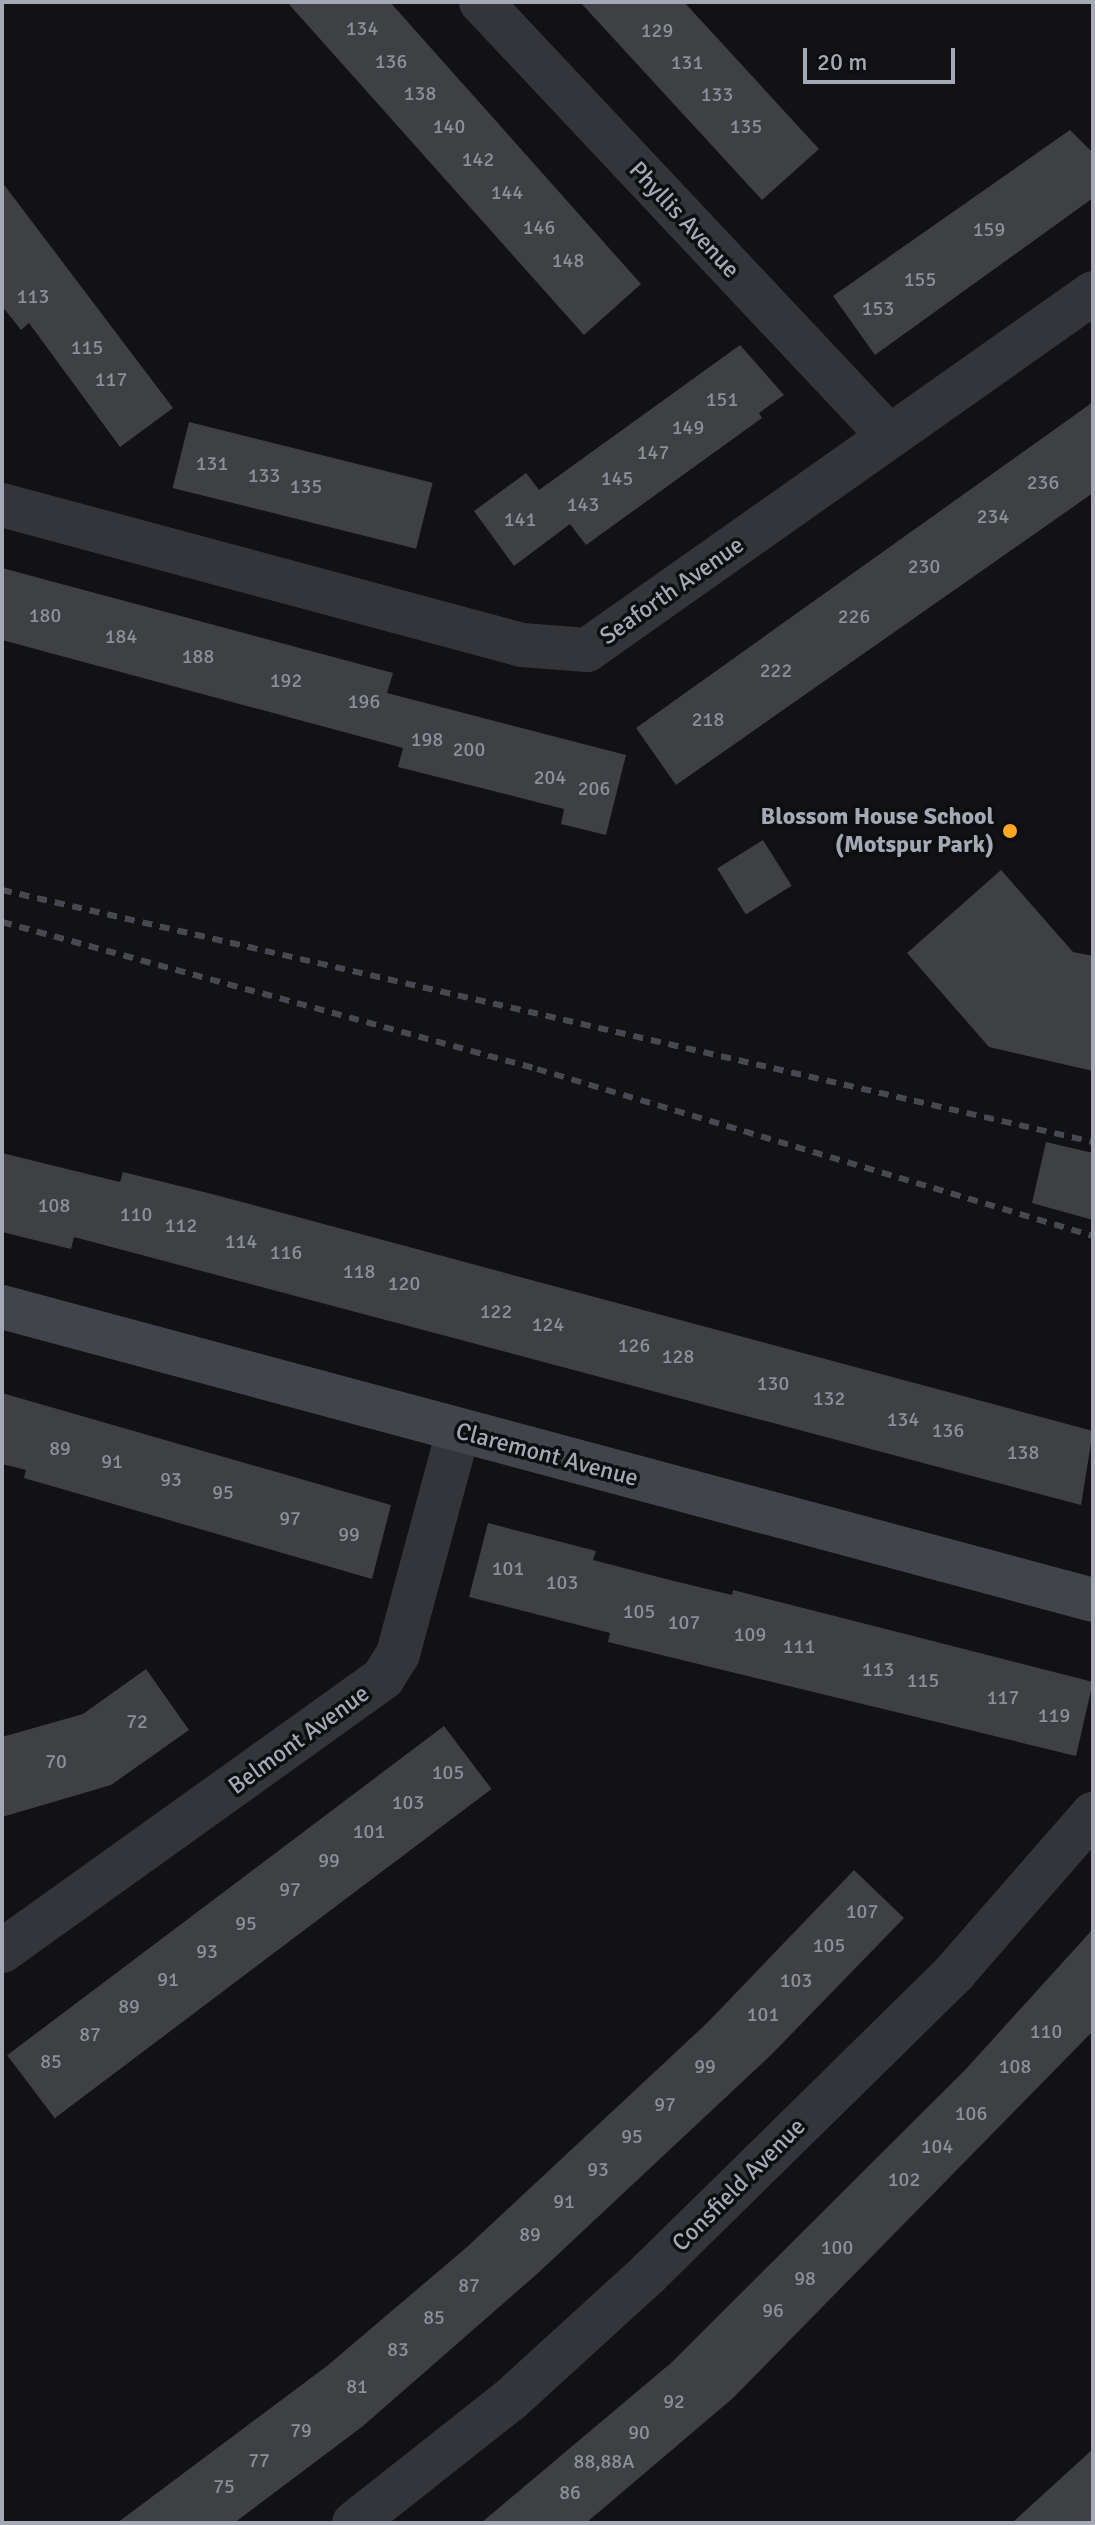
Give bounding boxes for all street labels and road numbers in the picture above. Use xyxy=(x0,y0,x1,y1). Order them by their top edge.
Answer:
street label: Phyllis Avenue xyxy=(623,156,745,284)
street label: Seaforth Avenue xyxy=(595,531,749,651)
street label: Claremont Avenue xyxy=(453,1417,641,1493)
street label: Belmont Avenue xyxy=(223,1679,375,1801)
street label: Consfield Avenue xyxy=(666,2112,812,2258)

